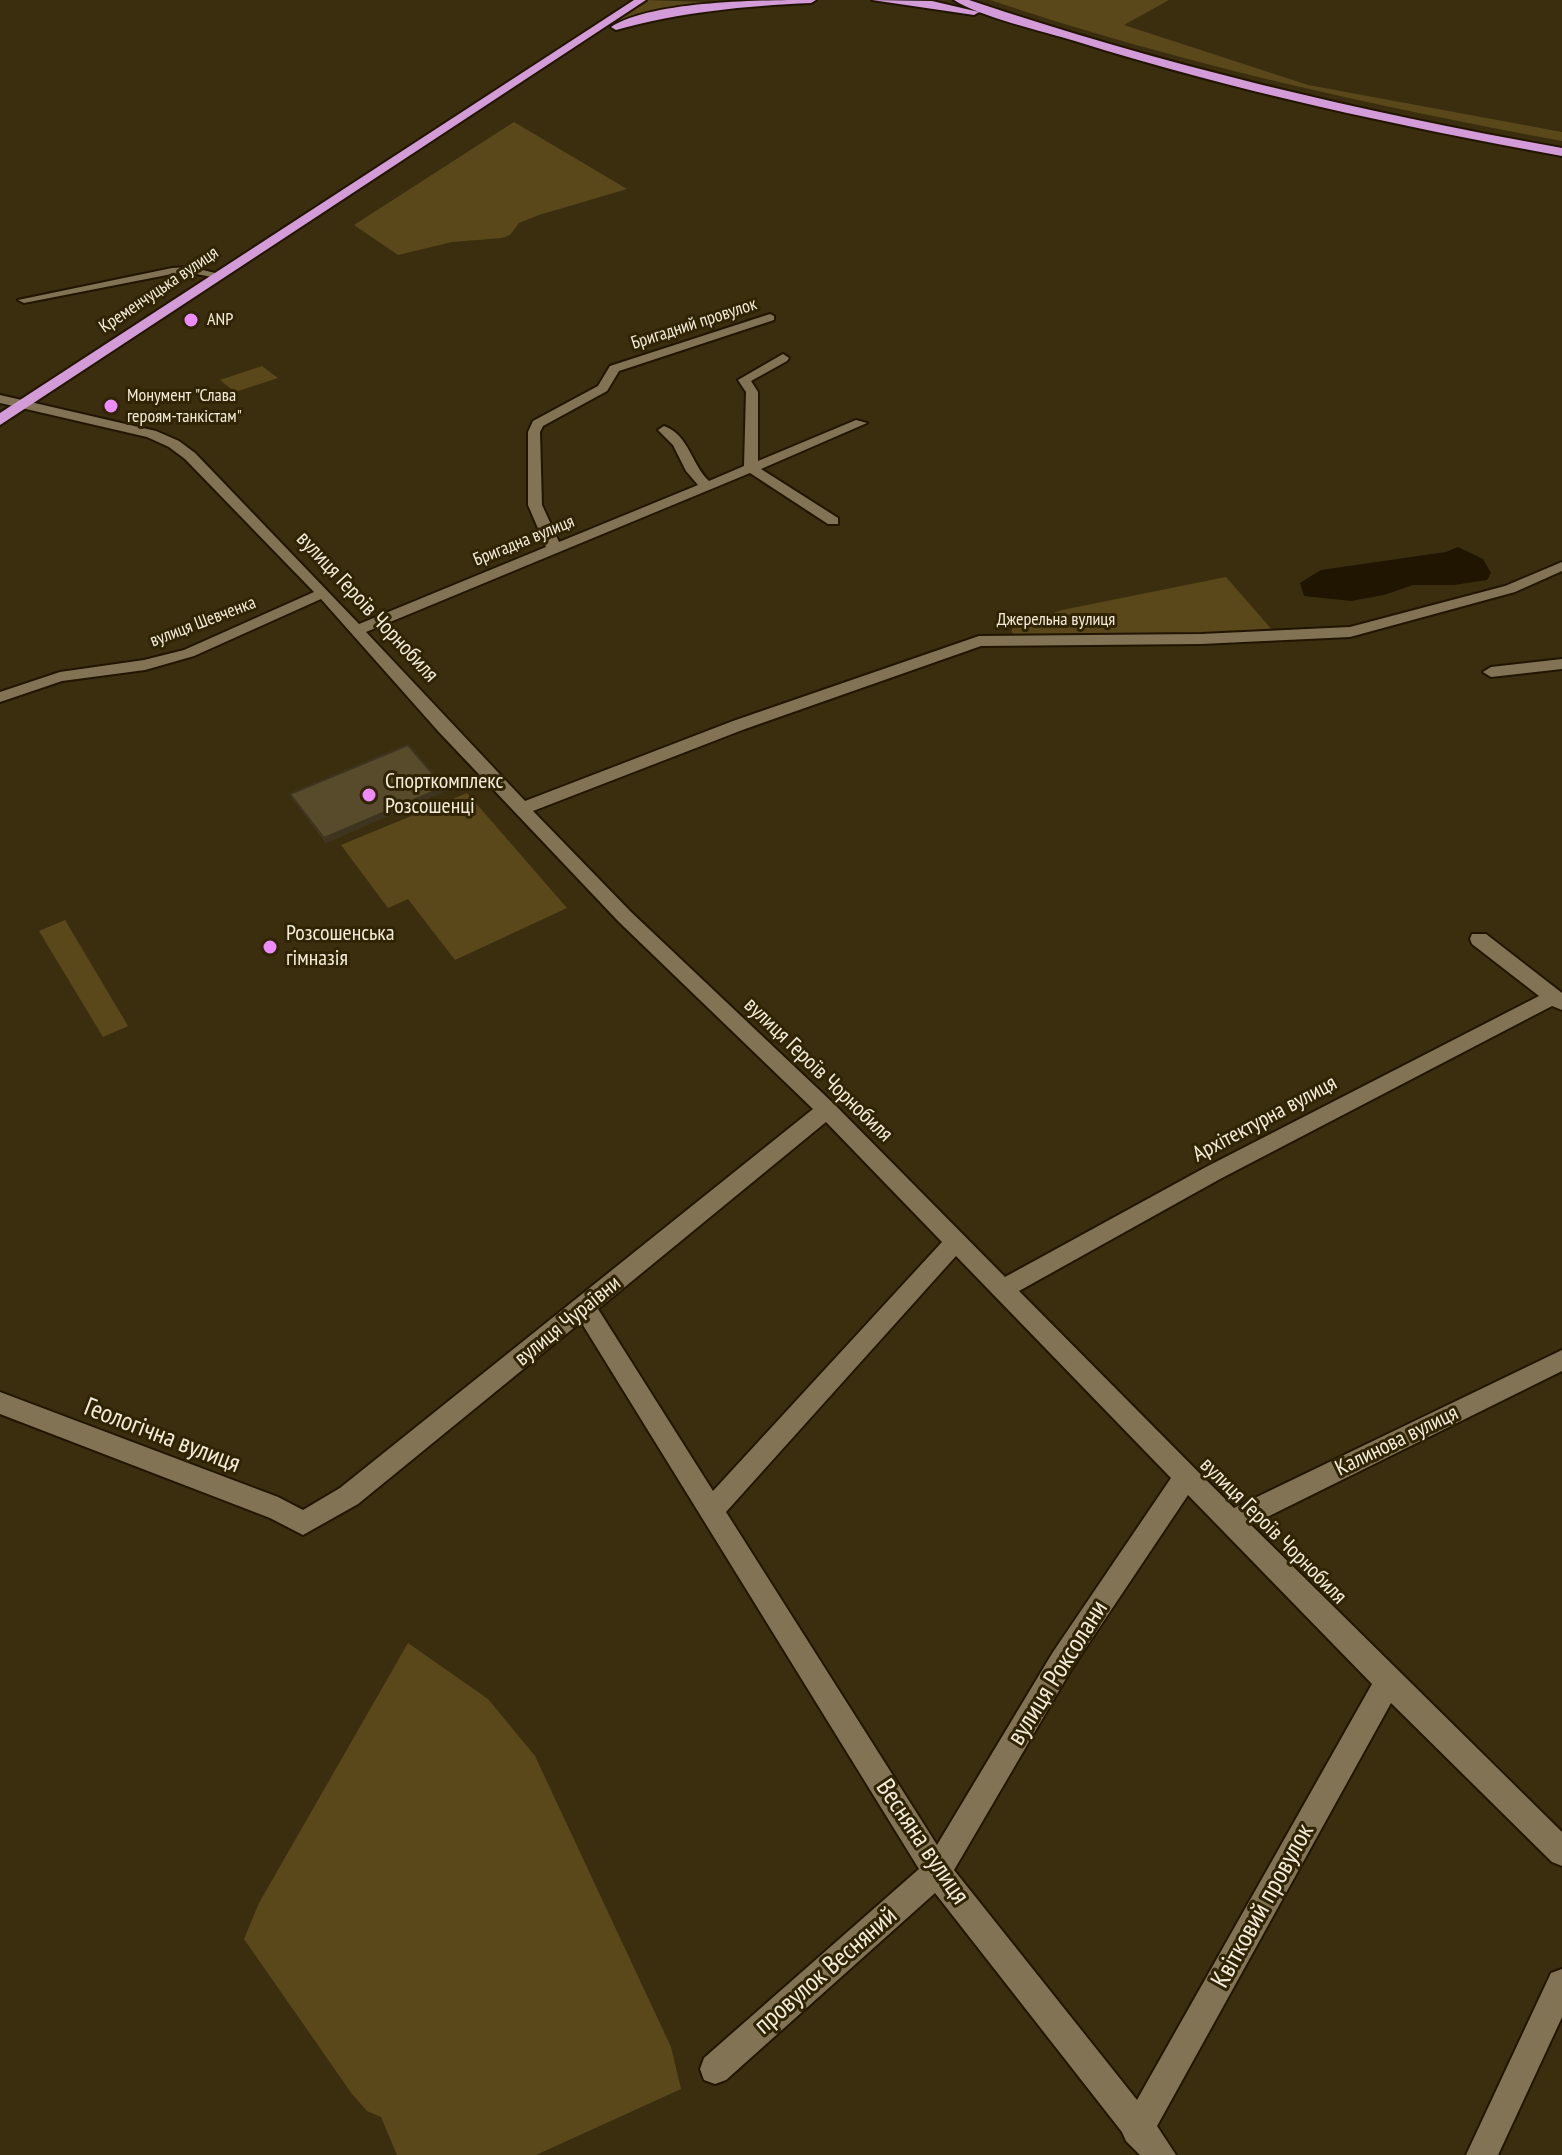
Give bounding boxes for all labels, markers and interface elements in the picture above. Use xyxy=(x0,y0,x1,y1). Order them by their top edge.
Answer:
street label: Кременчуцька вулиця xyxy=(95,242,223,338)
street label: Бригадний провулок xyxy=(628,294,760,354)
place label: ANP xyxy=(207,309,233,331)
marker: ANP xyxy=(182,311,200,329)
place label: Монумент "Слава героям-танкістам" xyxy=(127,385,242,428)
marker: Монумент "Слава героям-танкістам" xyxy=(102,397,120,415)
street label: Бригадна вулиця xyxy=(470,511,578,571)
street label: вулиця Героїв Чорнобиля xyxy=(290,526,444,688)
street label: вулиця Шевченка xyxy=(147,592,259,652)
street label: Джерельна вулиця xyxy=(997,609,1115,631)
place label: Спорткомплекс Розсошенці xyxy=(385,769,503,820)
marker: Спорткомплекс Розсошенці xyxy=(360,786,378,804)
place label: Розсошенська гімназія xyxy=(286,921,395,972)
marker: Розсошенська гімназія xyxy=(261,938,279,956)
street label: вулиця Героїв Чорнобиля xyxy=(738,992,898,1148)
street label: Архітектурна вулиця xyxy=(1188,1070,1342,1168)
street label: вулиця Чураївни xyxy=(510,1270,626,1372)
street label: Геологічна вулиця xyxy=(79,1392,245,1480)
street label: Калинова вулиця xyxy=(1331,1400,1463,1482)
street label: вулиця Героїв Чорнобиля xyxy=(1194,1452,1352,1610)
street label: вулиця Роксолани xyxy=(1001,1595,1115,1751)
street label: Весняна вулиця xyxy=(869,1774,975,1910)
street label: Квітковий провулок xyxy=(1205,1819,1321,1993)
street label: провулок Весняний xyxy=(748,1901,904,2041)

